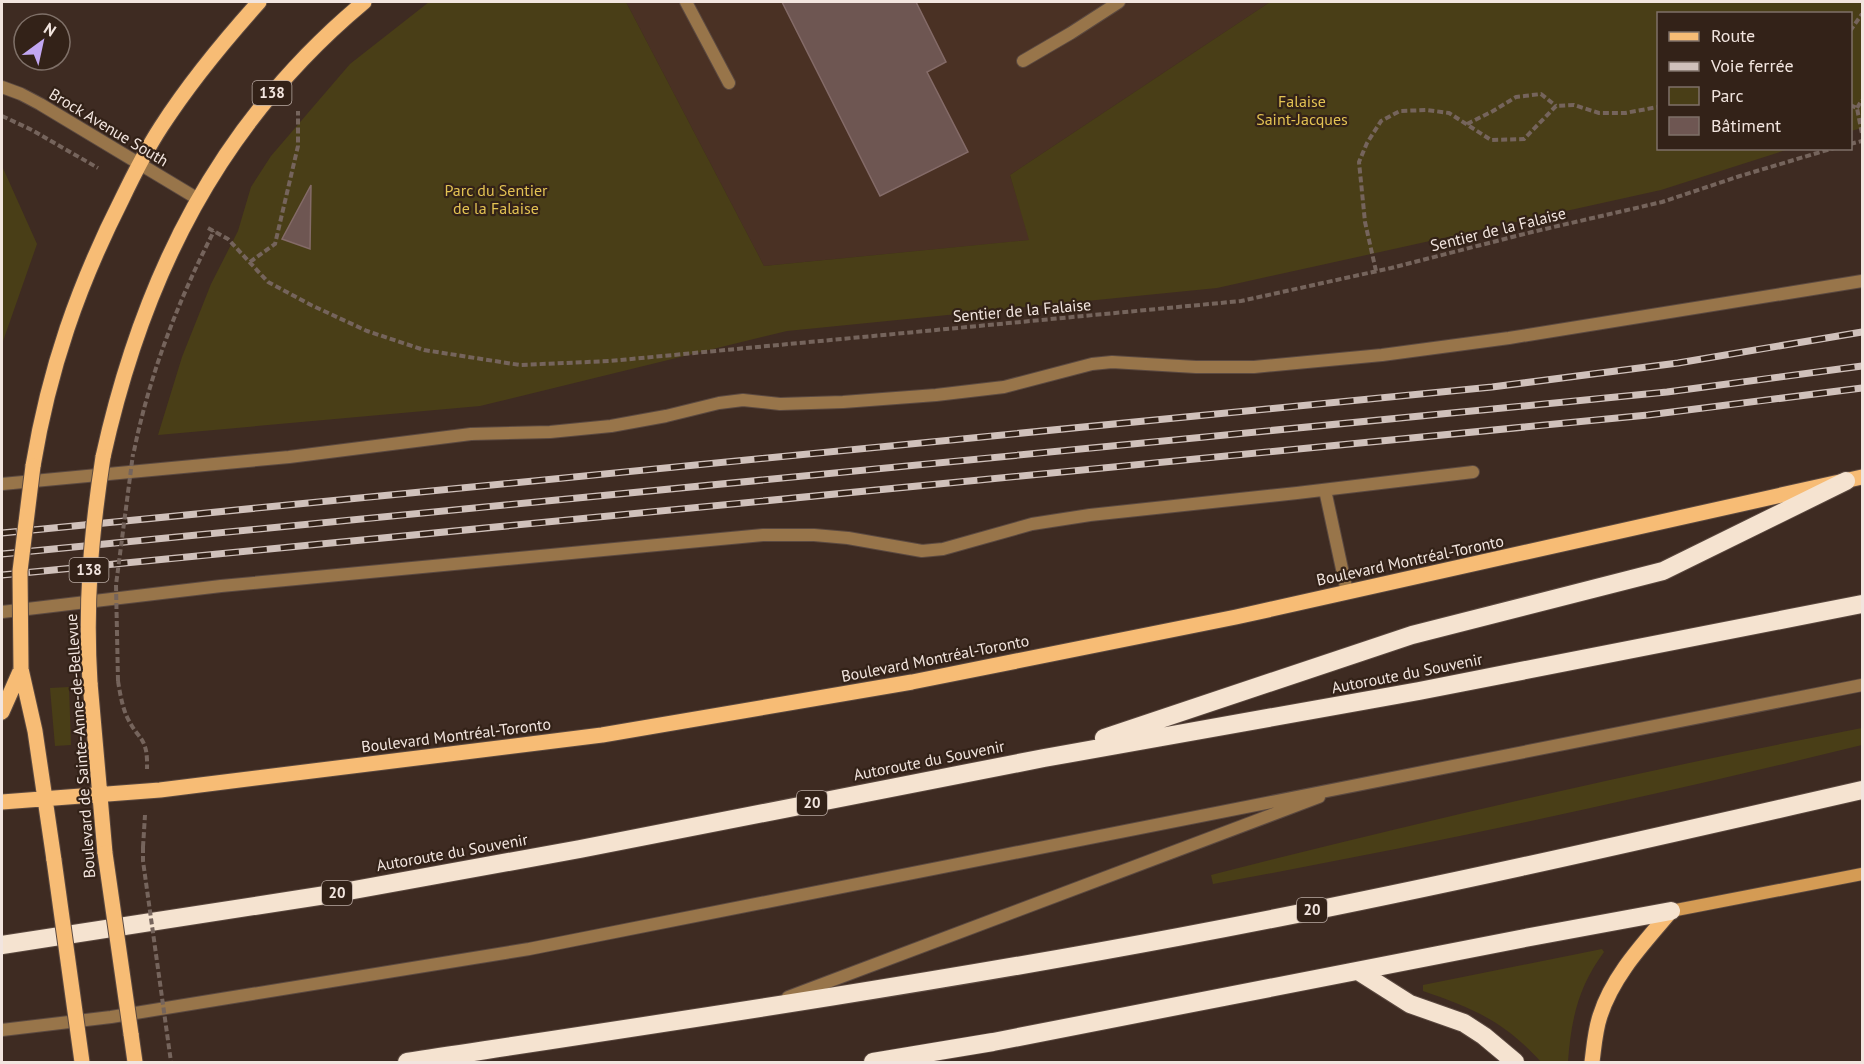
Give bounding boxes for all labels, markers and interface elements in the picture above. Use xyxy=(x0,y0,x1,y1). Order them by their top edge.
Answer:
north arrow xyxy=(12,12,72,72)
legend xyxy=(1657,12,1852,150)
text: N xyxy=(40,18,60,41)
text: Route xyxy=(1711,24,1755,47)
text: Voie ferrée xyxy=(1710,54,1794,77)
road number: 138 xyxy=(252,81,292,105)
street label: Brock Avenue South xyxy=(46,83,172,171)
text: Parc xyxy=(1711,84,1744,107)
park label: Falaise Saint-Jacques xyxy=(1256,91,1348,129)
text: Bâtiment xyxy=(1711,114,1781,137)
park label: Parc du Sentier de la Falaise xyxy=(444,180,548,218)
street label: Sentier de la Falaise xyxy=(1428,203,1568,255)
street label: Sentier de la Falaise xyxy=(952,294,1092,326)
street label: Boulevard Montréal-Toronto xyxy=(1315,530,1505,590)
road number: 138 xyxy=(70,558,109,582)
street label: Boulevard de Sainte-Anne-de-Bellevue xyxy=(61,613,99,879)
street label: Boulevard Montréal-Toronto xyxy=(839,630,1031,686)
street label: Autoroute du Souvenir xyxy=(1330,648,1485,697)
street label: Boulevard Montréal-Toronto xyxy=(360,713,552,757)
street label: Autoroute du Souvenir xyxy=(852,735,1007,784)
road number: 20 xyxy=(797,791,827,815)
street label: Autoroute du Souvenir xyxy=(375,829,530,875)
road number: 20 xyxy=(322,881,352,905)
road number: 20 xyxy=(1297,898,1327,922)

